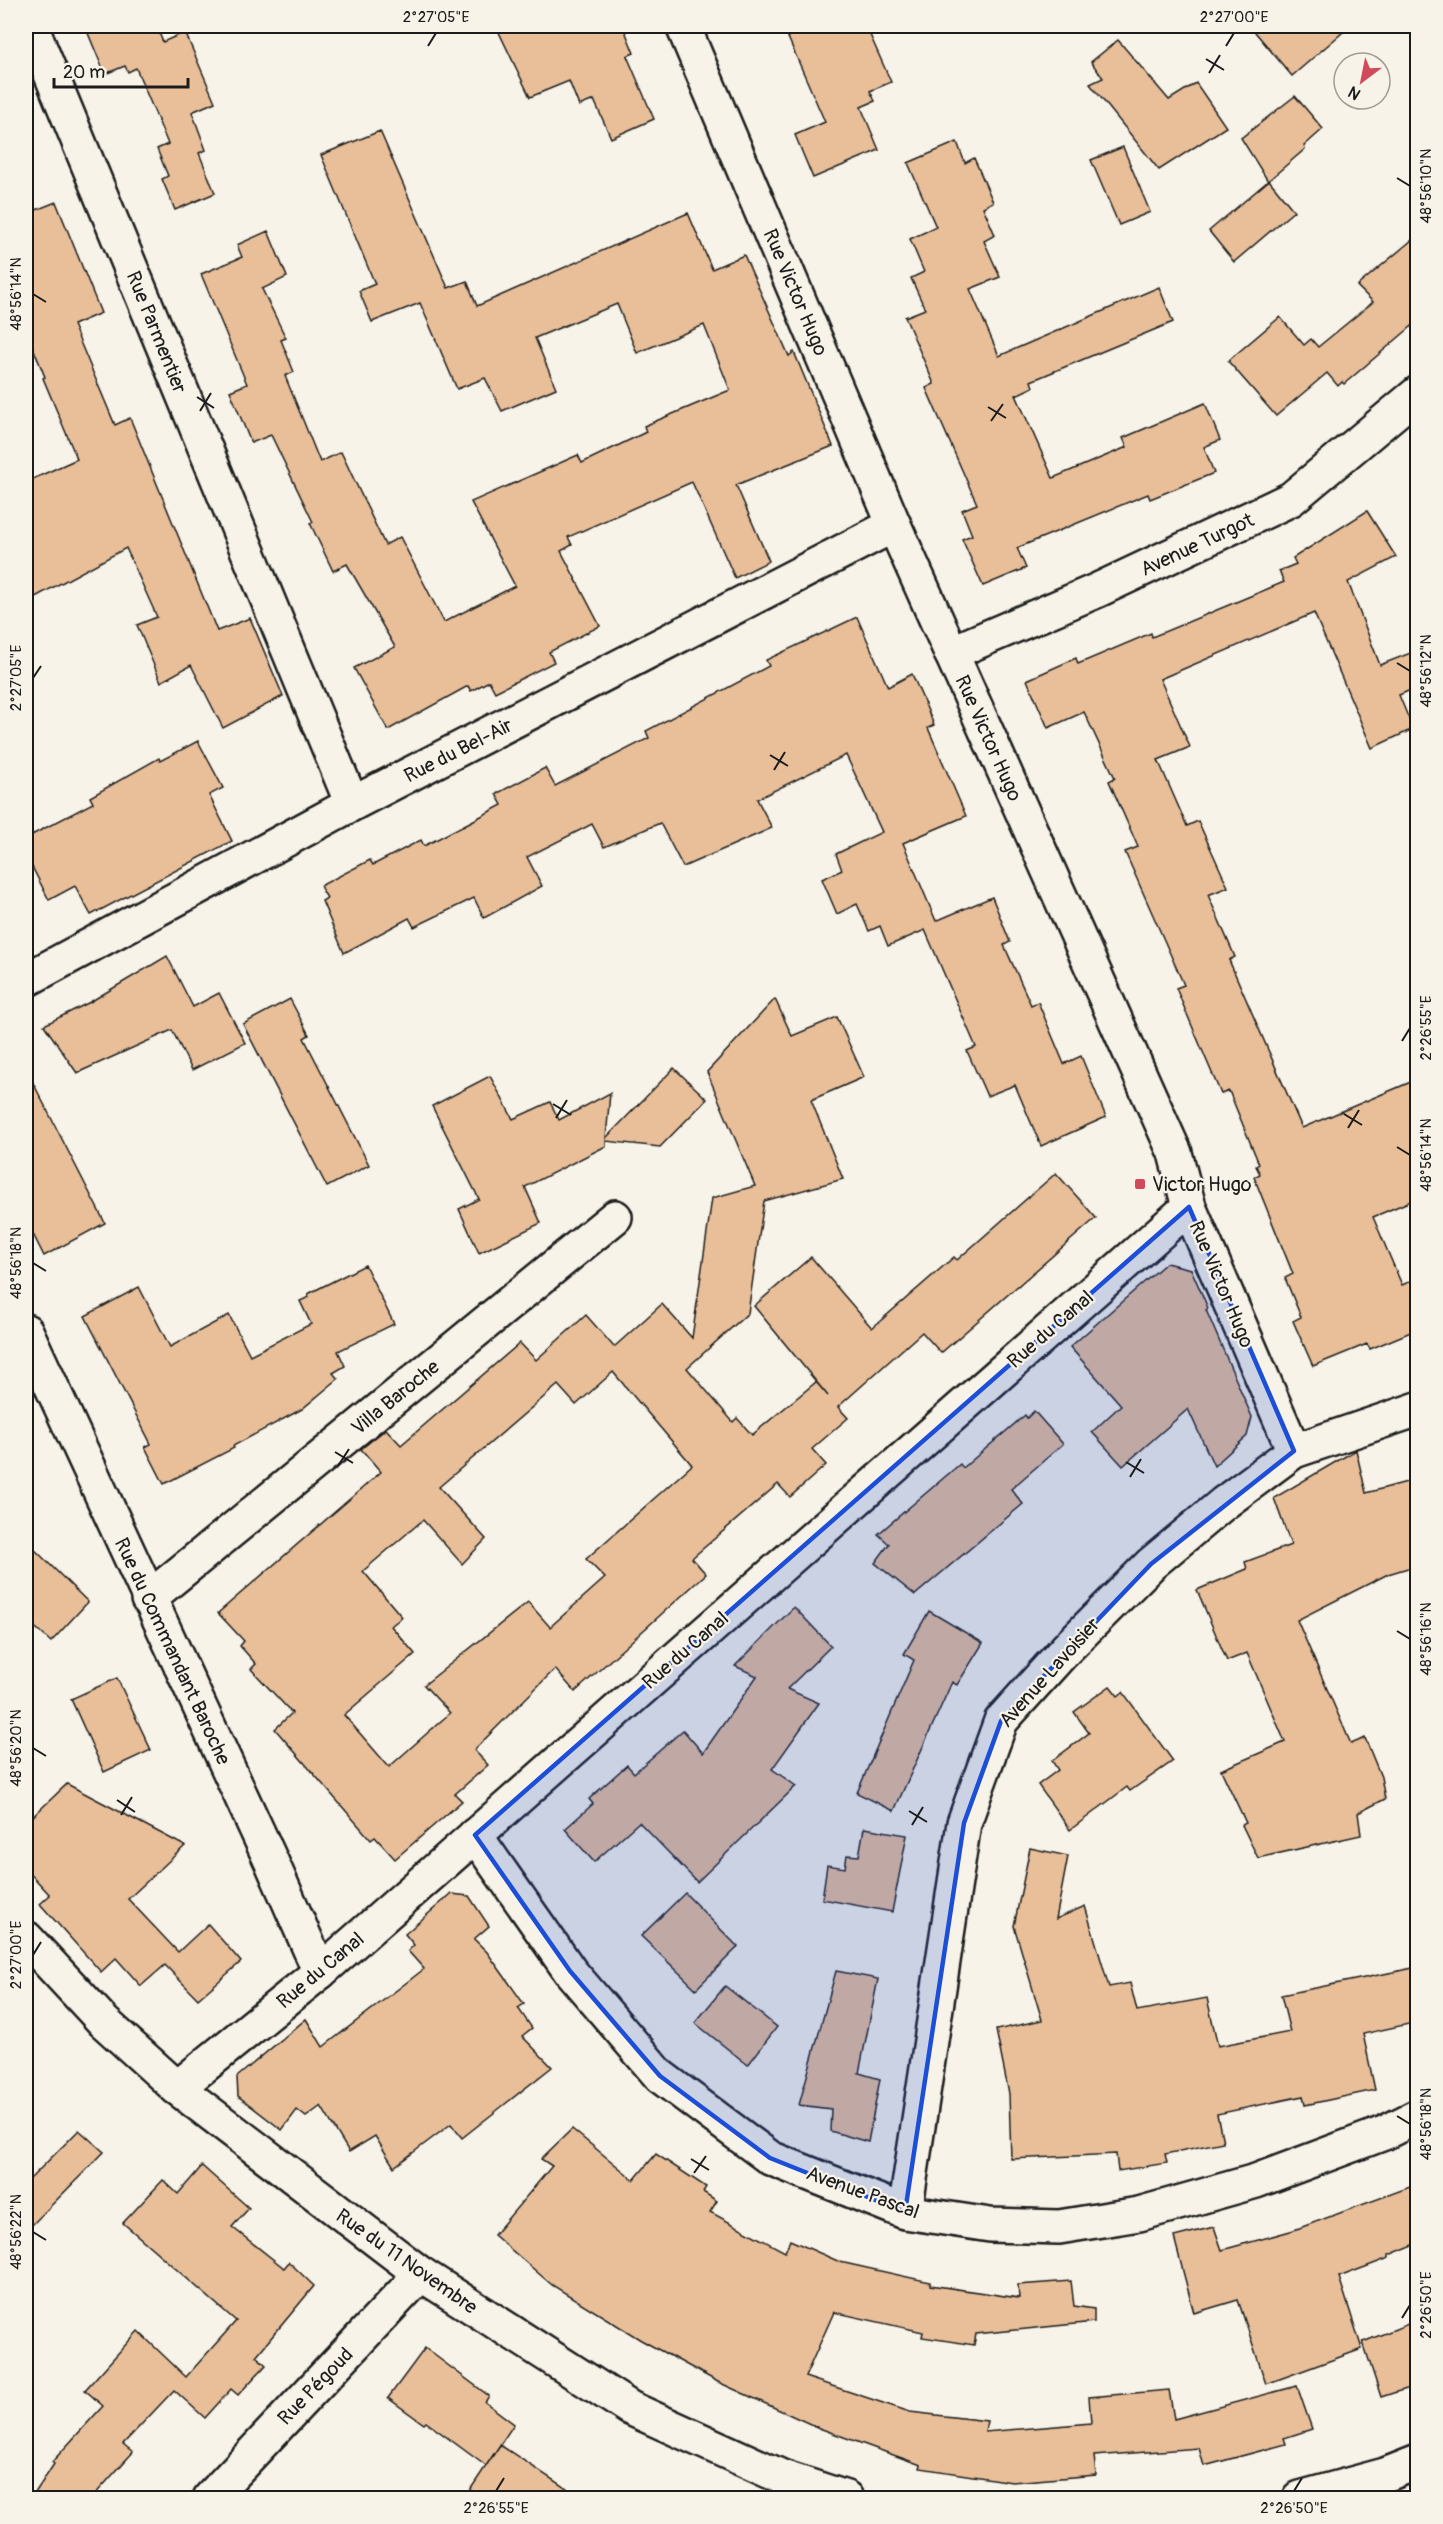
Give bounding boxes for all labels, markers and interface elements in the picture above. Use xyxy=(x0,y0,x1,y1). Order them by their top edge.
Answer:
text: 2°27'05"E xyxy=(403,8,469,27)
text: 2°27'00"E xyxy=(1200,8,1269,27)
scale bar xyxy=(54,51,188,89)
north arrow xyxy=(1332,51,1392,111)
text: 20 m xyxy=(63,61,105,84)
text: N xyxy=(1345,81,1364,104)
text: 48°56'10"N xyxy=(1417,148,1436,224)
street label: Rue Victor Hugo xyxy=(758,225,834,360)
text: 48°56'14"N xyxy=(7,257,26,331)
street label: Rue Parmentier xyxy=(121,267,192,397)
street label: Avenue Turgot xyxy=(1136,507,1259,582)
text: 48°56'12"N xyxy=(1417,634,1436,708)
text: 2°27'05"E xyxy=(7,645,26,711)
street label: Rue Victor Hugo xyxy=(950,671,1028,805)
street label: Rue du Bel-Air xyxy=(400,712,517,788)
text: 2°26'55"E xyxy=(1417,995,1436,1061)
text: 48°56'14"N xyxy=(1417,1118,1436,1192)
place label: Victor Hugo xyxy=(1152,1172,1252,1197)
marker: Victor Hugo xyxy=(1133,1177,1147,1191)
street label: Rue Victor Hugo xyxy=(1184,1217,1260,1352)
text: 48°56'18"N xyxy=(7,1227,26,1299)
street label: Rue du Canal xyxy=(1002,1285,1099,1374)
street label: Villa Baroche xyxy=(346,1354,445,1441)
street label: Rue du Commandant Baroche xyxy=(109,1534,236,1769)
text: 48°56'16"N xyxy=(1417,1602,1436,1676)
street label: Rue du Canal xyxy=(637,1606,734,1695)
street label: Avenue Lavoisier xyxy=(994,1612,1105,1732)
text: 48°56'20"N xyxy=(7,1709,26,1787)
text: 2°27'00"E xyxy=(7,1920,26,1989)
street label: Rue du Canal xyxy=(272,1927,369,2014)
text: 48°56'18"N xyxy=(1417,2088,1436,2160)
street label: Avenue Pascal xyxy=(803,2160,923,2224)
text: 48°56'22"N xyxy=(7,2194,26,2270)
street label: Rue du 11 Novembre xyxy=(331,2203,482,2320)
text: 2°26'50"E xyxy=(1417,2271,1436,2339)
street label: Rue Pégoud xyxy=(272,2342,358,2430)
text: 2°26'55"E xyxy=(463,2499,529,2518)
text: 2°26'50"E xyxy=(1260,2499,1328,2518)

